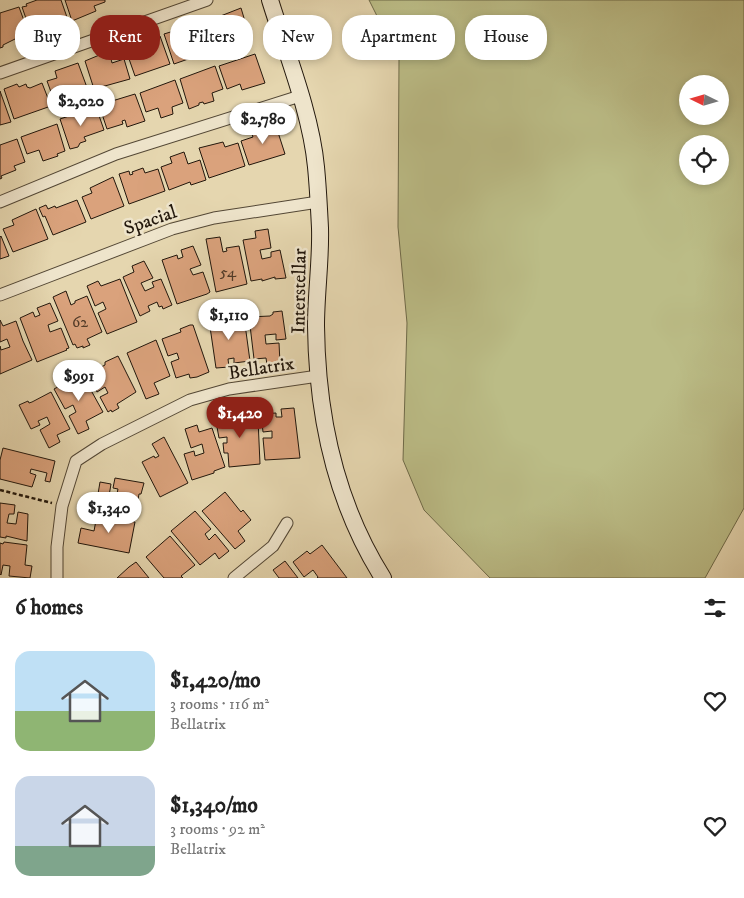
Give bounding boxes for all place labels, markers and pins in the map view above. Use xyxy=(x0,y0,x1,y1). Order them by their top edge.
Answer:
pin: $2,020 xyxy=(40,84,122,127)
pin: $2,780 xyxy=(222,102,304,145)
pin: $1,110 xyxy=(188,298,270,341)
pin: $991 xyxy=(49,360,109,402)
pin: $1,420 xyxy=(199,396,281,439)
pin: $1,340 xyxy=(68,492,150,534)

